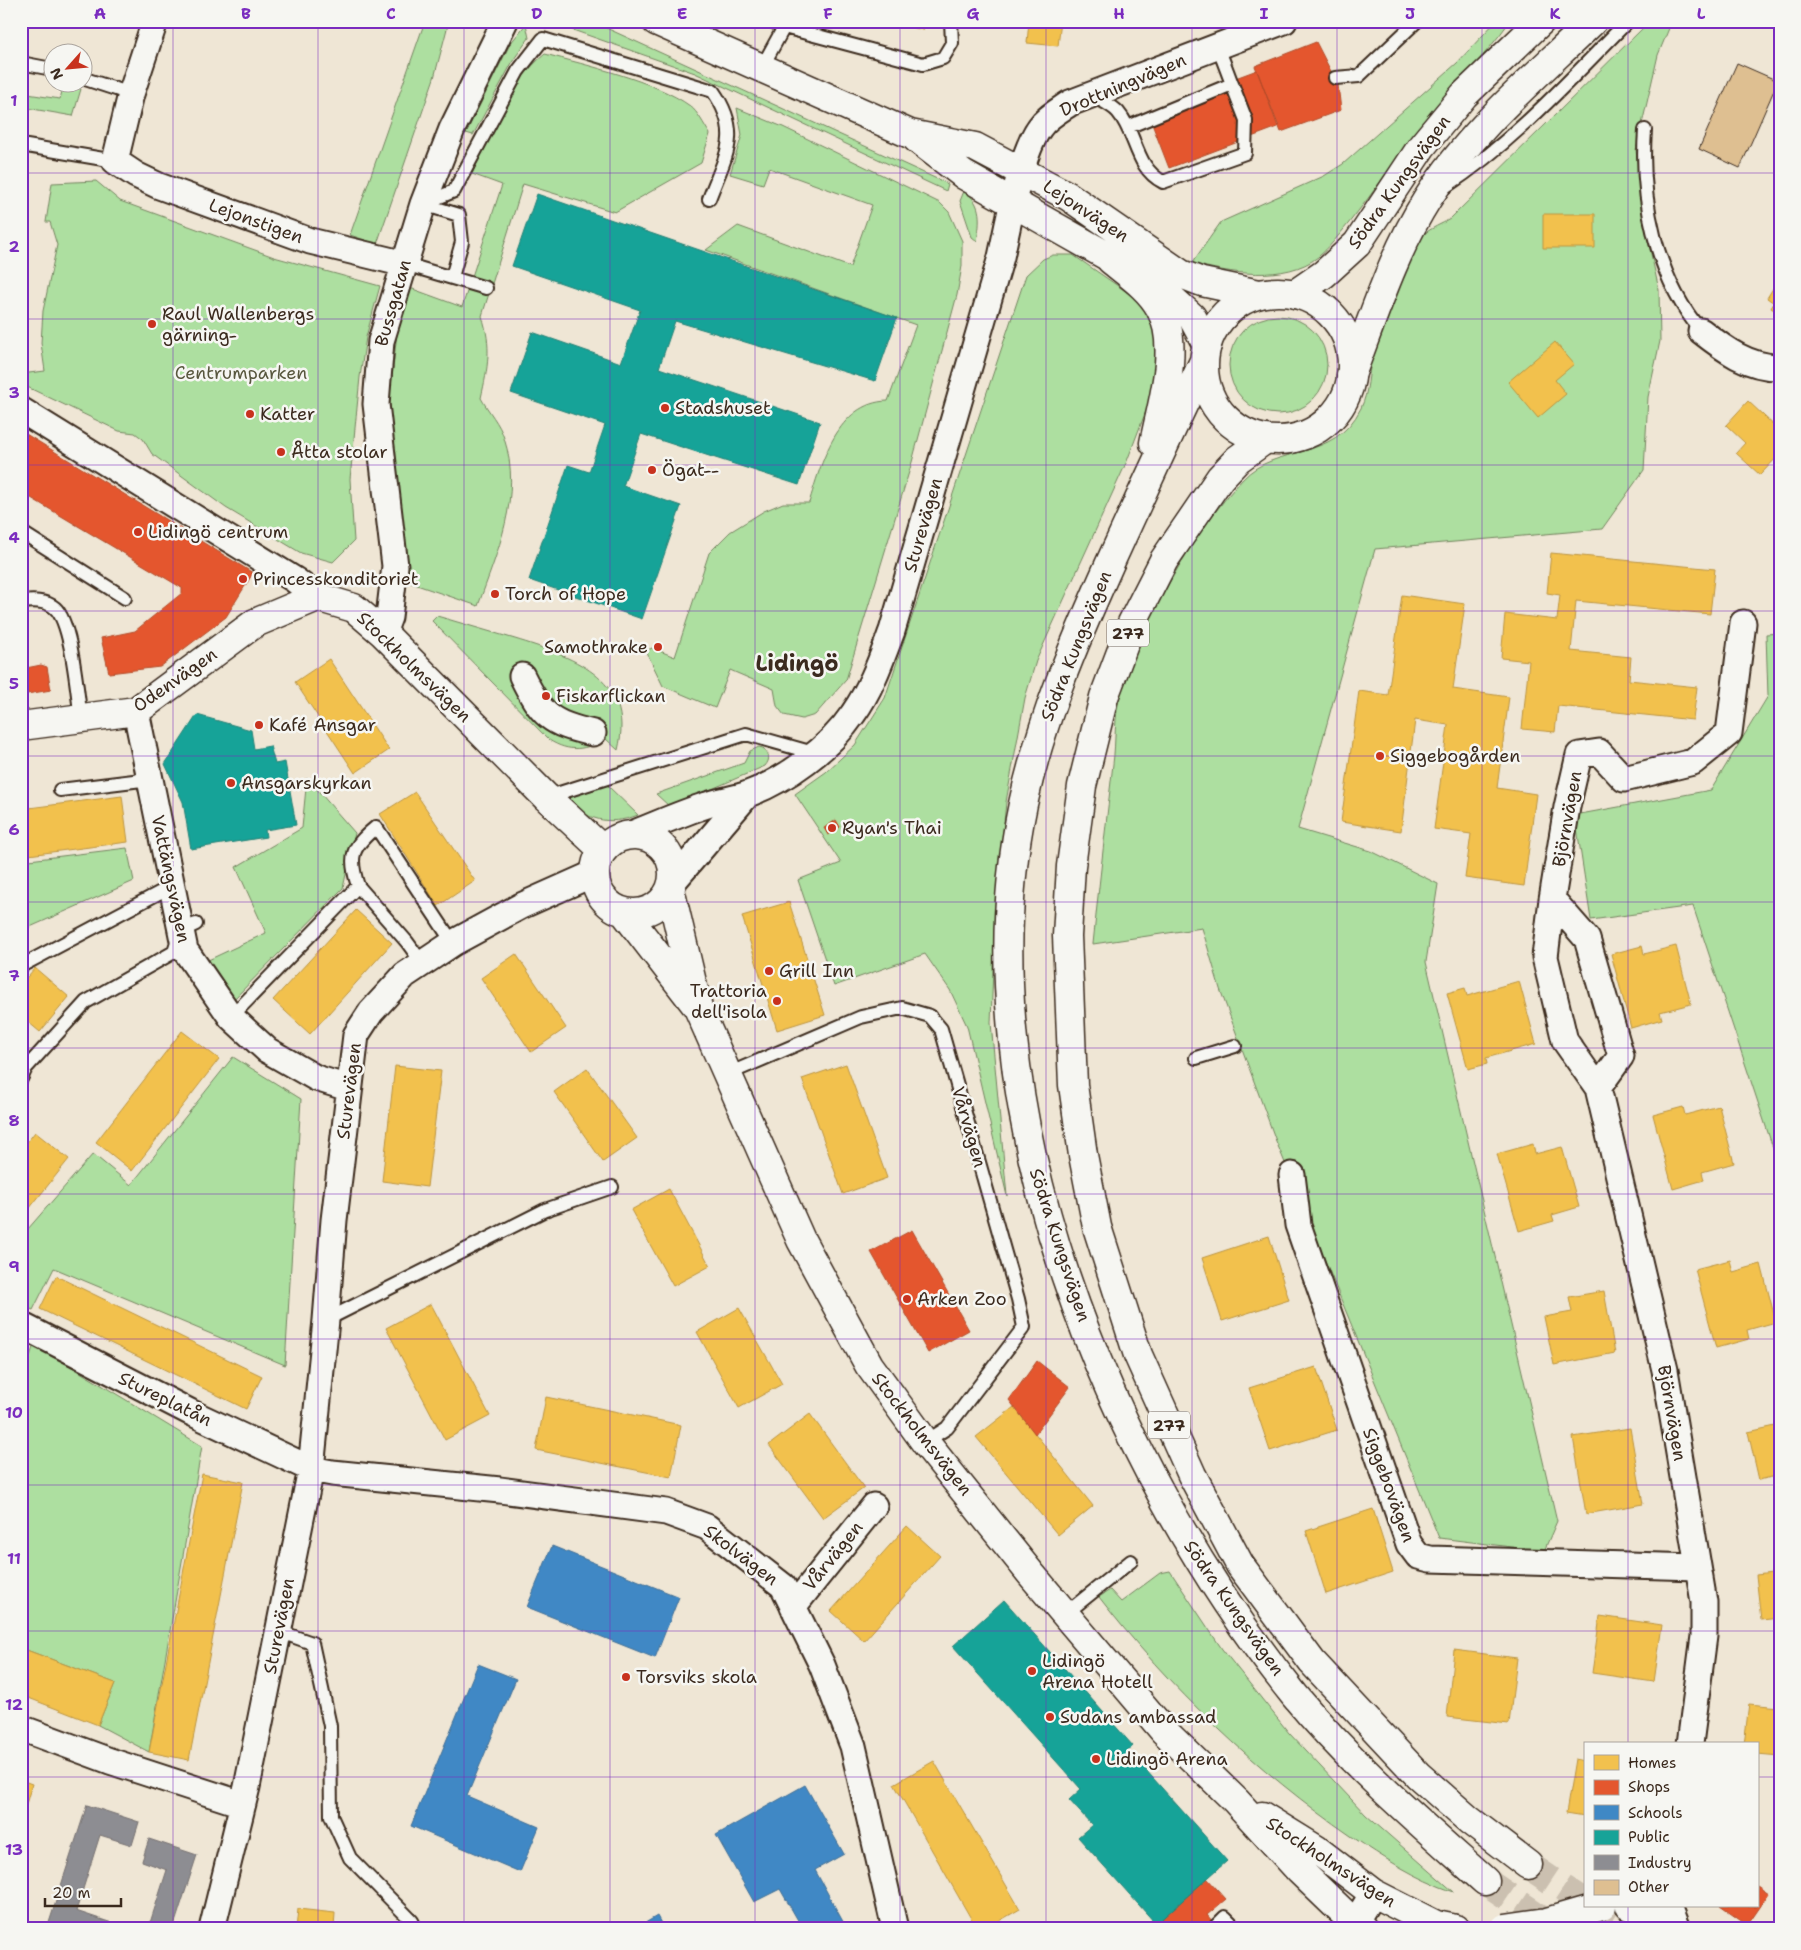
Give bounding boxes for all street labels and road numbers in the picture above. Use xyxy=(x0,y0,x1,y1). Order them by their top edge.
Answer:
street label: Drottningvägen xyxy=(1056,48,1190,122)
street label: Södra Kungsvägen xyxy=(1342,110,1456,254)
street label: Lejonvägen xyxy=(1038,174,1134,248)
street label: Lejonstigen xyxy=(205,193,307,249)
street label: Bussgatan xyxy=(369,257,417,349)
street label: Sturevägen xyxy=(898,475,948,575)
street label: Södra Kungsvägen xyxy=(1035,567,1117,725)
street label: Stockholmsvägen xyxy=(352,606,476,728)
road number: 277 xyxy=(1107,620,1149,646)
street label: Odenvägen xyxy=(128,642,222,718)
street label: Björnvägen xyxy=(1547,769,1587,869)
street label: Vattängsvägen xyxy=(146,813,196,945)
street label: Sturevägen xyxy=(331,1041,367,1141)
street label: Vårvägen xyxy=(946,1084,992,1170)
street label: Södra Kungsvägen xyxy=(1024,1165,1096,1325)
street label: Björnvägen xyxy=(1652,1363,1692,1463)
street label: Stureplatån xyxy=(114,1366,216,1432)
street label: Stockholmsvägen xyxy=(866,1367,978,1501)
road number: 277 xyxy=(1148,1412,1190,1438)
street label: Siggebovägen xyxy=(1357,1424,1421,1546)
street label: Vårvägen xyxy=(798,1516,868,1596)
street label: Skolvägen xyxy=(699,1519,783,1591)
street label: Södra Kungsvägen xyxy=(1178,1536,1290,1680)
street label: Sturevägen xyxy=(258,1576,300,1676)
street label: Stockholmsvägen xyxy=(1262,1811,1400,1913)

